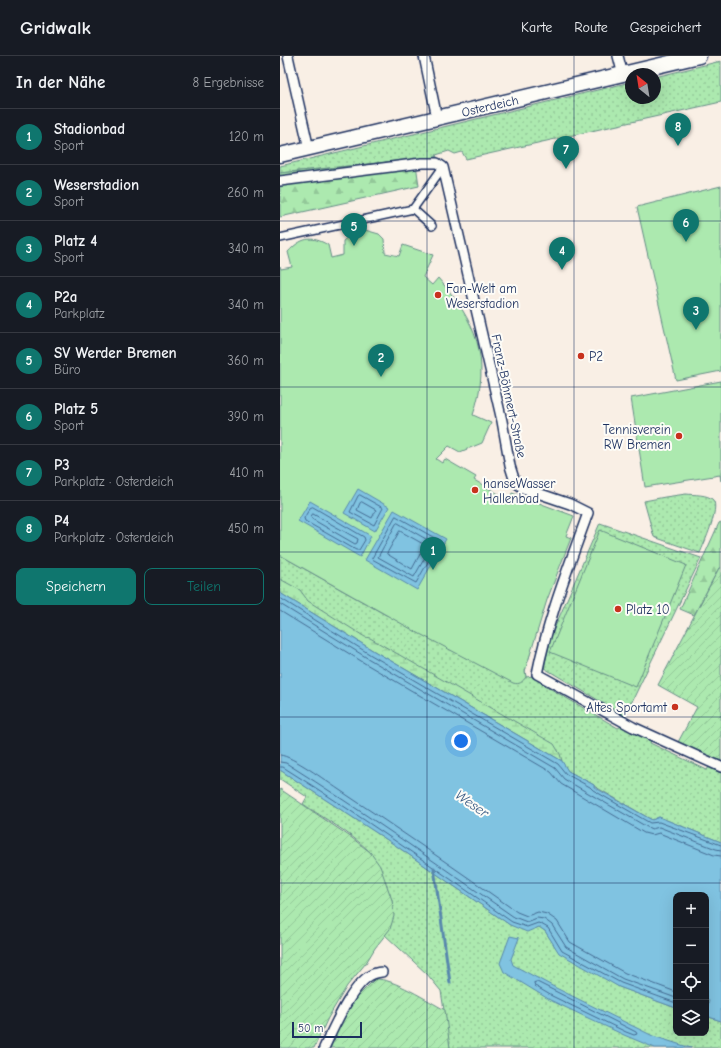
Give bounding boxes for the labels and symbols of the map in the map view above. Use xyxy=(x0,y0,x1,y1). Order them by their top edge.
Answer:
north arrow xyxy=(625,68,661,104)
street label: Osterdeich xyxy=(460,92,520,120)
pin: 8 xyxy=(665,113,691,146)
pin: 7 xyxy=(553,136,579,169)
pin: 6 xyxy=(673,209,699,242)
pin: 5 xyxy=(341,213,367,246)
pin: 4 xyxy=(549,237,575,270)
place label: Fan-Welt am Weserstadion xyxy=(446,281,519,311)
marker: Fan-Welt am Weserstadion xyxy=(433,290,443,300)
pin: 3 xyxy=(683,297,709,330)
street label: Franz-Böhmert-Straße xyxy=(489,333,530,460)
pin: 2 xyxy=(368,344,394,377)
place label: P2 xyxy=(589,349,603,364)
marker: P2 xyxy=(576,351,586,361)
place label: Tennisverein RW Bremen xyxy=(603,422,671,452)
marker: Tennisverein RW Bremen xyxy=(674,431,684,441)
place label: hanseWasser Hallenbad xyxy=(483,476,556,506)
marker: hanseWasser Hallenbad xyxy=(470,485,480,495)
pin: 1 xyxy=(420,537,446,570)
place label: Platz 10 xyxy=(626,602,670,617)
marker: Platz 10 xyxy=(613,604,623,614)
place label: Altes Sportamt xyxy=(586,700,668,715)
marker: Altes Sportamt xyxy=(670,702,680,712)
your location xyxy=(451,731,471,751)
water label: Weser xyxy=(452,786,493,822)
scale bar xyxy=(292,1020,362,1039)

